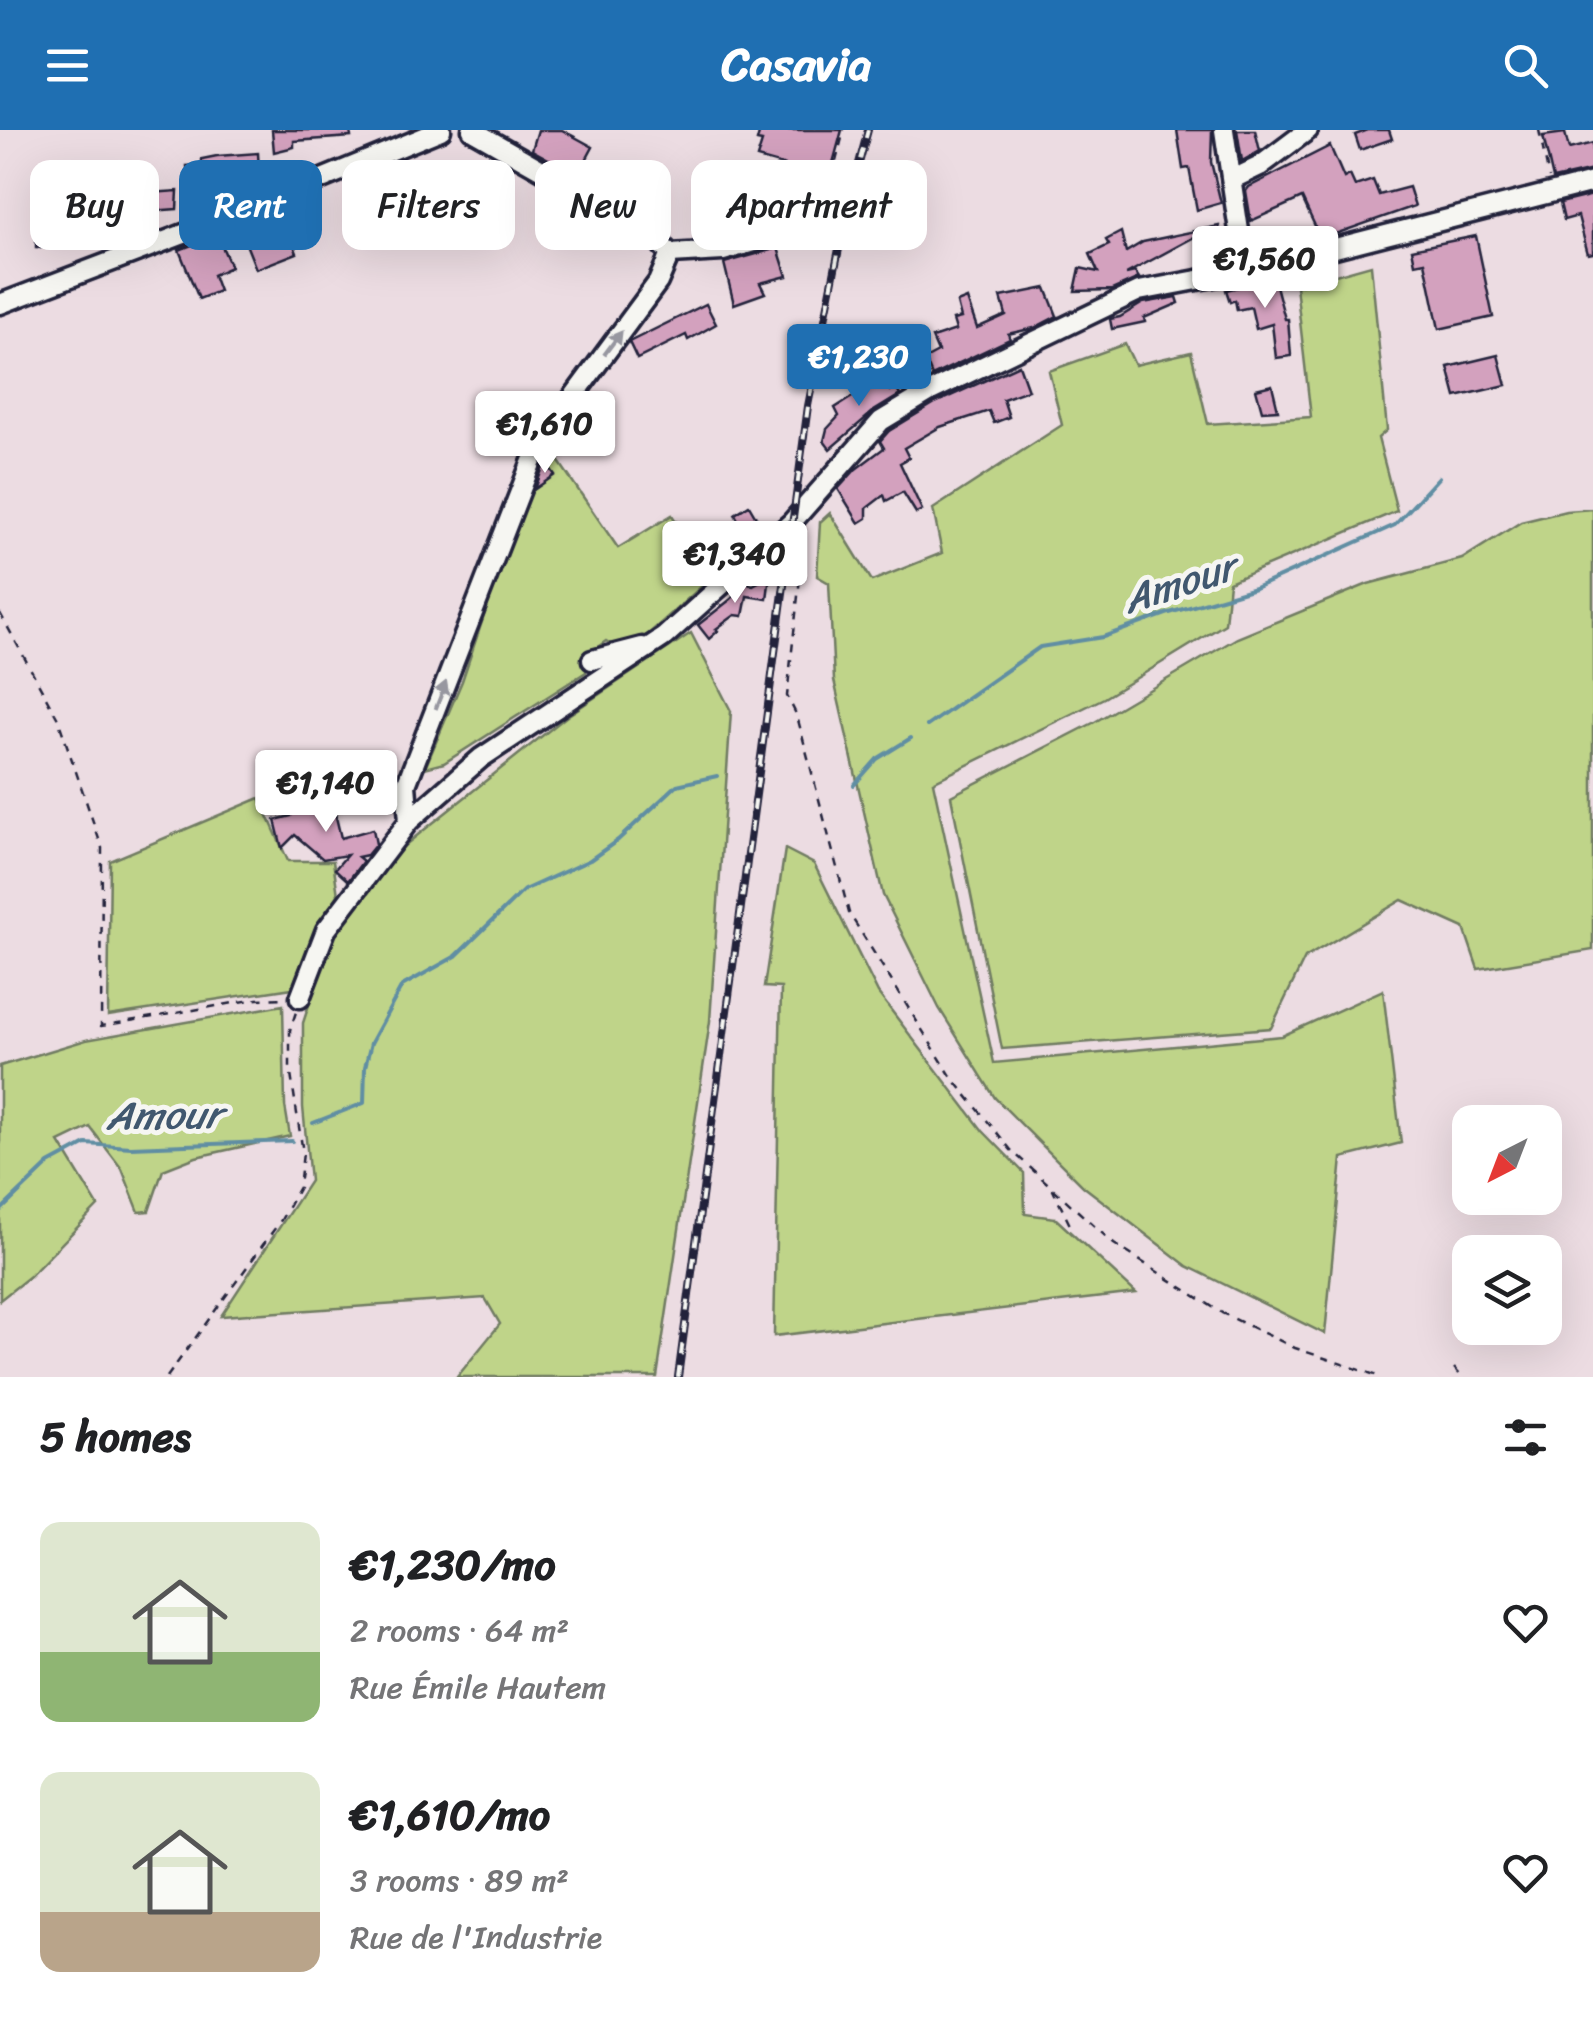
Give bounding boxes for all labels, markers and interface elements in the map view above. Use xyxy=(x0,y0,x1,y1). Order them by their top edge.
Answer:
text: Casavia xyxy=(722,25,871,105)
icon: menu xyxy=(40,38,95,93)
icon: search xyxy=(1498,38,1553,93)
chip: Buy xyxy=(30,160,159,250)
chip: Rent xyxy=(179,160,322,250)
chip: Filters xyxy=(342,160,515,250)
chip: New xyxy=(535,160,671,250)
chip: Apartment xyxy=(691,160,927,250)
pin: €1,560 xyxy=(1184,226,1346,311)
text: €1,560 xyxy=(1214,230,1316,287)
pin: €1,230 xyxy=(778,324,940,409)
text: €1,230 xyxy=(809,328,909,385)
one-way arrow xyxy=(603,330,623,356)
pin: €1,610 xyxy=(464,391,626,476)
text: €1,610 xyxy=(497,395,593,452)
pin: €1,340 xyxy=(654,521,816,606)
text: €1,340 xyxy=(684,525,786,582)
water label: Amour xyxy=(1112,529,1251,635)
one-way arrow xyxy=(434,680,449,710)
pin: €1,140 xyxy=(245,750,407,835)
text: €1,140 xyxy=(277,754,375,811)
water label: Amour xyxy=(105,1078,229,1152)
north arrow xyxy=(1452,1105,1562,1215)
map controls xyxy=(1452,1105,1562,1345)
button: layers xyxy=(1452,1235,1562,1345)
text: 5 homes xyxy=(40,1400,191,1474)
icon: filters xyxy=(1498,1410,1553,1465)
text: €1,230/mo xyxy=(350,1528,555,1602)
icon: home xyxy=(120,1562,240,1682)
icon: heart xyxy=(1498,1595,1553,1650)
text: 2 rooms · 64 m² xyxy=(350,1602,569,1659)
text: Rue Émile Hautem xyxy=(350,1659,606,1716)
text: €1,610/mo xyxy=(350,1778,550,1852)
icon: home xyxy=(120,1812,240,1932)
icon: heart xyxy=(1498,1845,1553,1900)
text: 3 rooms · 89 m² xyxy=(350,1852,569,1909)
text: Rue de l'Industrie xyxy=(350,1909,602,1966)

